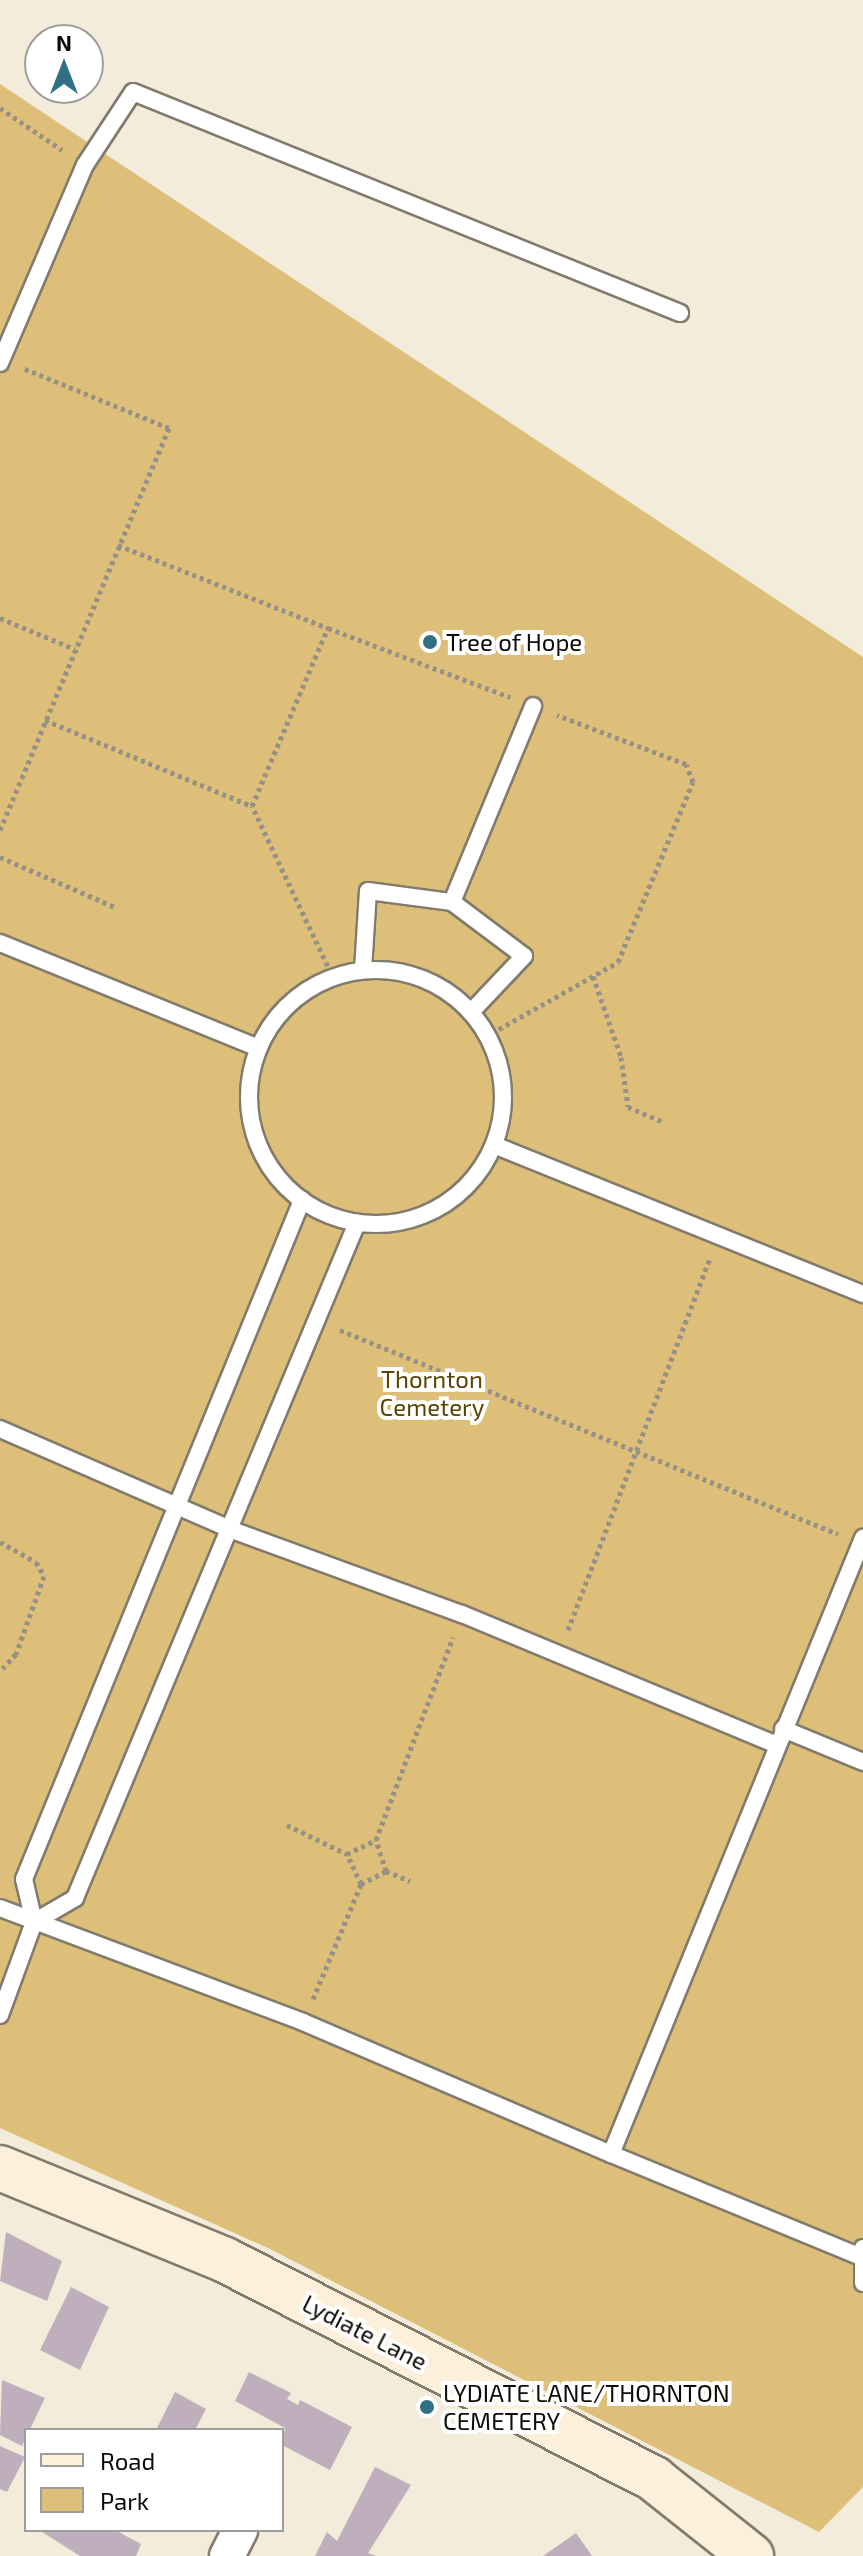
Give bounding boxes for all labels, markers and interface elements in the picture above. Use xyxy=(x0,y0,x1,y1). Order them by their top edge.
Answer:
north arrow xyxy=(24,24,104,104)
text: N xyxy=(56,29,72,55)
place label: Tree of Hope xyxy=(446,628,583,656)
marker: Tree of Hope xyxy=(421,633,439,651)
park label: Thornton Cemetery xyxy=(380,1365,484,1421)
street label: Lydiate Lane xyxy=(298,2288,432,2376)
place label: LYDIATE LANE/THORNTON CEMETERY xyxy=(443,2379,730,2435)
marker: LYDIATE LANE/THORNTON CEMETERY xyxy=(418,2398,436,2416)
legend xyxy=(24,2428,284,2532)
text: Road xyxy=(100,2446,155,2475)
text: Park xyxy=(100,2486,149,2515)

